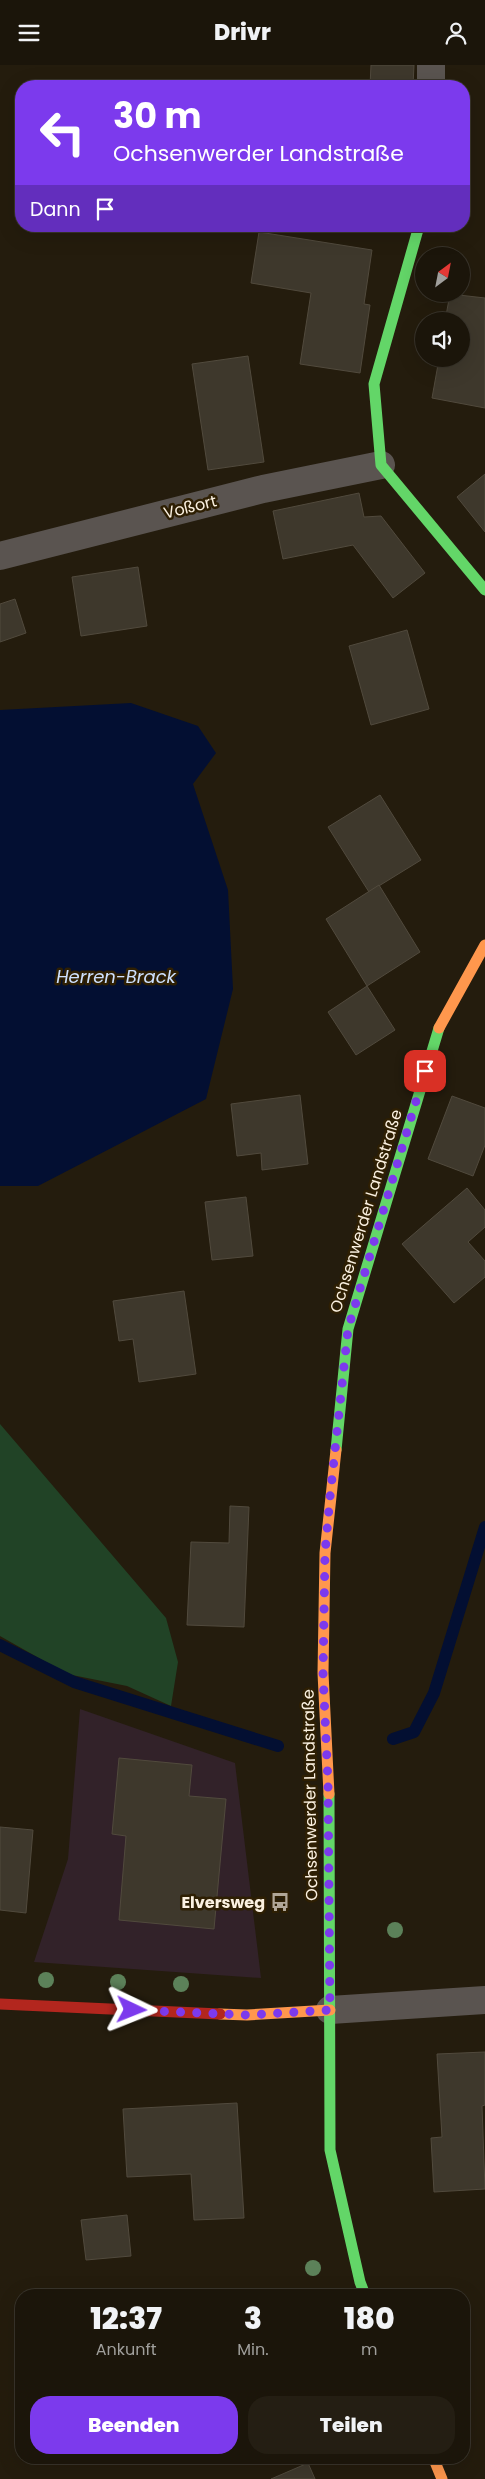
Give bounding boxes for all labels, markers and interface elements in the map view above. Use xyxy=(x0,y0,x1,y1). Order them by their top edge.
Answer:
text: Drivr xyxy=(214,17,271,48)
icon: menu xyxy=(15,19,43,47)
icon: person xyxy=(442,19,470,47)
text: 30 m xyxy=(113,91,201,140)
icon: left xyxy=(30,100,95,165)
text: Ochsenwerder Landstraße xyxy=(113,138,404,169)
icon: arrive xyxy=(91,195,119,223)
text: Dann xyxy=(30,196,81,223)
north arrow xyxy=(415,247,470,303)
map controls xyxy=(415,247,470,367)
button: sound xyxy=(415,312,470,367)
street label: Voßort xyxy=(161,489,219,525)
water label: Herren-Brack xyxy=(56,964,177,989)
pin xyxy=(404,1050,446,1092)
icon: arrive xyxy=(411,1057,439,1085)
street label: Ochsenwerder Landstraße xyxy=(324,1106,408,1316)
street label: Ochsenwerder Landstraße xyxy=(297,1689,323,1901)
place label: Elversweg xyxy=(181,1891,265,1914)
bus stop icon: Elversweg xyxy=(269,1891,291,1913)
position arrow xyxy=(105,1983,157,2035)
text: 12:37 xyxy=(90,2297,162,2340)
text: 3 xyxy=(244,2297,262,2340)
text: 180 xyxy=(344,2297,395,2340)
text: Ankunft xyxy=(96,2338,157,2361)
text: Min. xyxy=(237,2338,269,2361)
text: m xyxy=(361,2338,378,2361)
button: Beenden xyxy=(30,2396,238,2454)
button: Teilen xyxy=(248,2396,455,2454)

